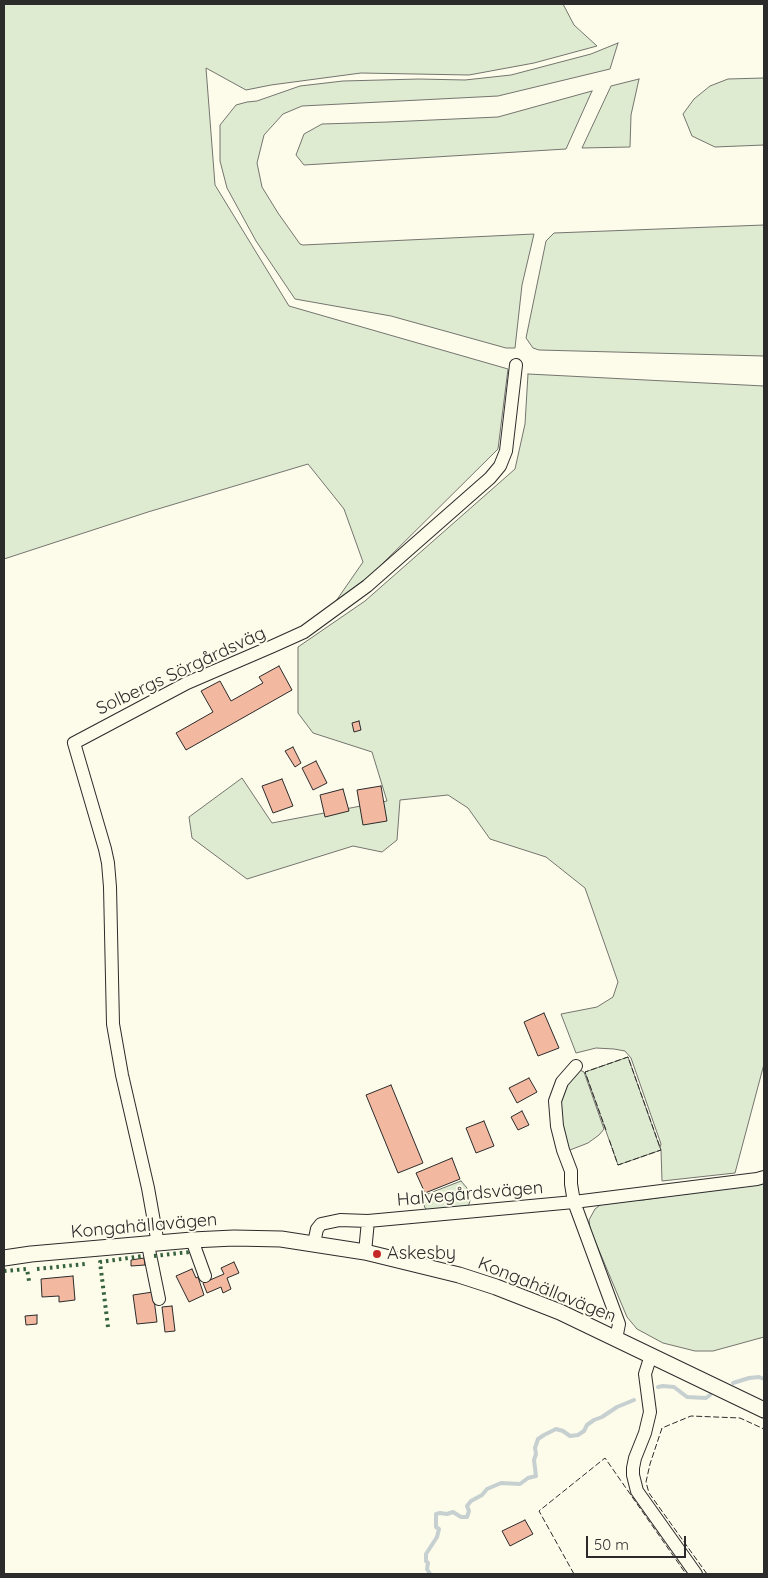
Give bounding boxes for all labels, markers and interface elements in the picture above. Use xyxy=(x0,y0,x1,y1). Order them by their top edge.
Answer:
street label: Solbergs Sörgårdsväg xyxy=(93,622,269,720)
street label: Halvegårdsvägen xyxy=(396,1177,544,1211)
street label: Kongahällavägen xyxy=(70,1209,218,1243)
place label: Askesby xyxy=(387,1243,456,1265)
marker: Askesby xyxy=(371,1248,383,1260)
street label: Kongahällavägen xyxy=(475,1252,619,1328)
scale bar xyxy=(588,1526,688,1558)
text: 50 m xyxy=(594,1535,629,1554)

